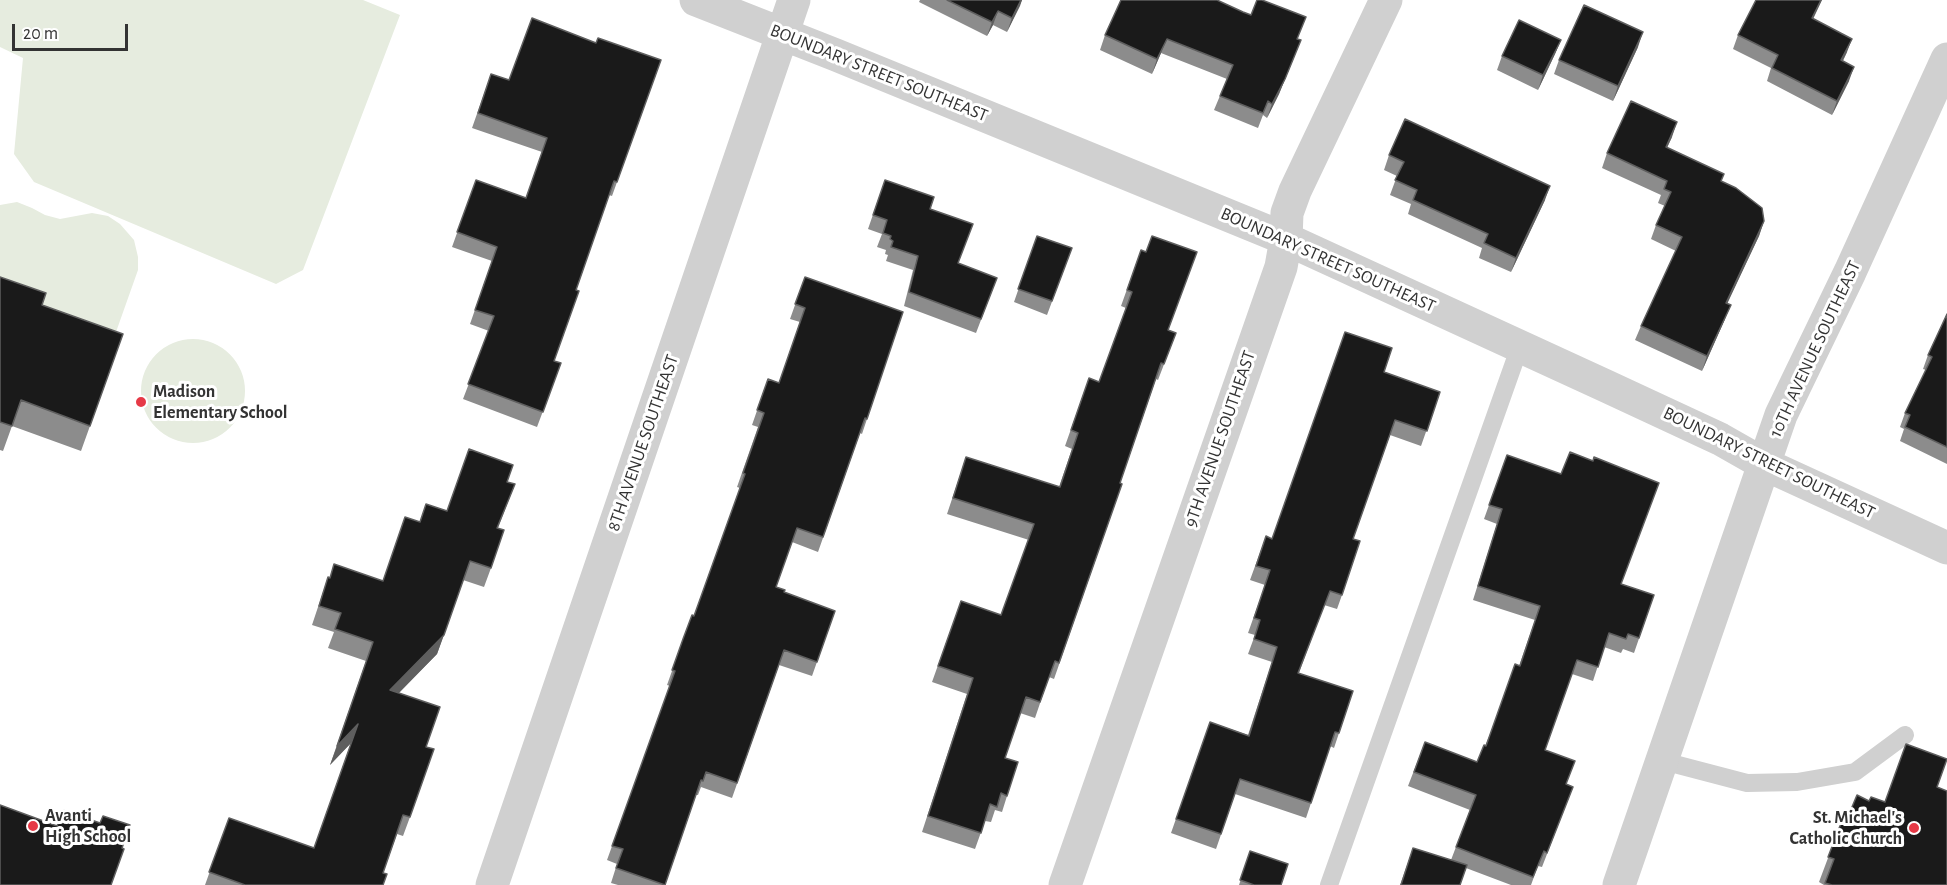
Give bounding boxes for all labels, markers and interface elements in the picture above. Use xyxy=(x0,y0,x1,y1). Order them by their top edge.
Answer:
scale bar xyxy=(15,12,130,50)
street label: BOUNDARY STREET SOUTHEAST xyxy=(767,19,991,127)
text: 20 m xyxy=(23,25,58,43)
street label: BOUNDARY STREET SOUTHEAST xyxy=(1217,203,1439,317)
street label: 10TH AVENUE SOUTHEAST xyxy=(1765,257,1865,441)
street label: 9TH AVENUE SOUTHEAST xyxy=(1180,348,1260,530)
street label: 8TH AVENUE SOUTHEAST xyxy=(603,352,683,534)
place label: Madison Elementary School xyxy=(153,381,288,424)
marker: Madison Elementary School xyxy=(134,395,148,409)
street label: BOUNDARY STREET SOUTHEAST xyxy=(1660,402,1878,524)
place label: Avanti High School xyxy=(45,805,131,848)
place label: St. Michael's Catholic Church xyxy=(1789,807,1902,850)
marker: Avanti High School xyxy=(26,819,40,833)
marker: St. Michael's Catholic Church xyxy=(1907,821,1921,835)

